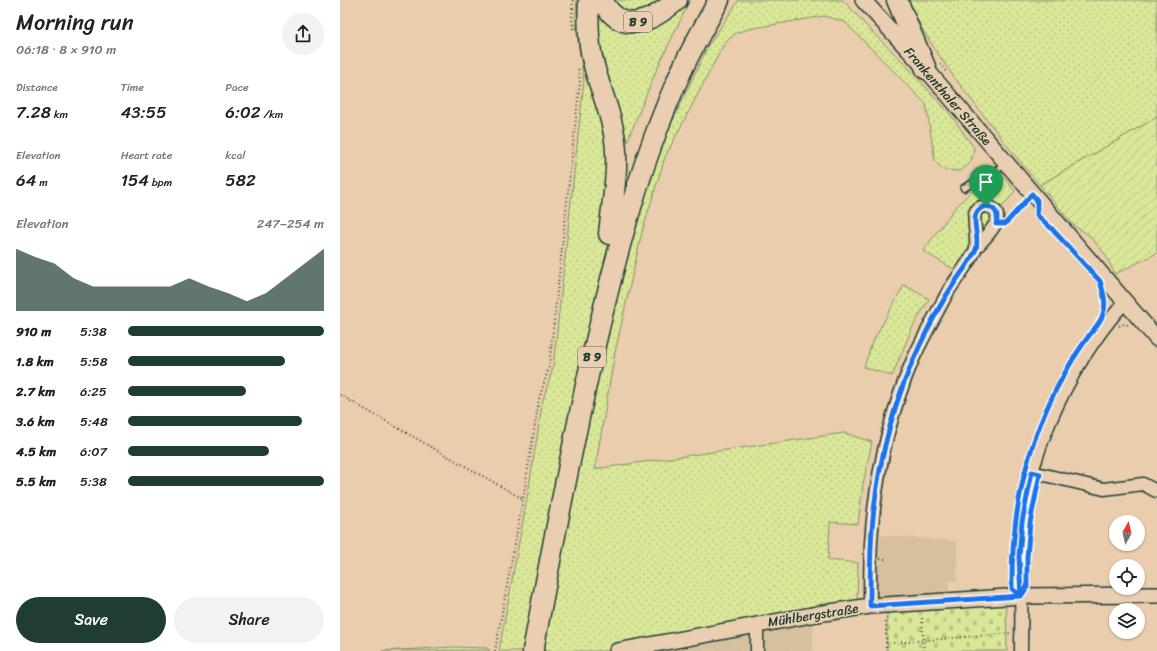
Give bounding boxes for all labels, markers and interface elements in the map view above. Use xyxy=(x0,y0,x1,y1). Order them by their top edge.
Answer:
text: Morning run xyxy=(16,3,134,42)
road number: B 9 xyxy=(624,12,652,32)
button: share xyxy=(282,13,324,55)
text: 06:18 · 8 × 910 m xyxy=(16,38,116,61)
street label: Frankenthaler Straße xyxy=(898,41,998,151)
text: Distance xyxy=(16,78,58,97)
text: Time xyxy=(121,78,144,97)
text: Pace xyxy=(225,78,249,97)
text: 7.28 xyxy=(16,97,51,127)
text: 43:55 xyxy=(121,97,167,127)
text: 6:02 xyxy=(225,97,261,127)
text: km xyxy=(51,105,68,124)
text: /km xyxy=(261,105,283,124)
text: Elevation xyxy=(16,146,61,165)
text: Heart rate xyxy=(121,146,172,165)
text: kcal xyxy=(225,146,245,165)
text: 64 xyxy=(16,165,36,195)
text: 154 xyxy=(121,165,149,195)
text: 582 xyxy=(225,165,256,195)
pin xyxy=(969,165,1003,206)
icon: arrive xyxy=(975,171,997,193)
text: m xyxy=(36,173,48,192)
text: bpm xyxy=(149,173,172,192)
text: Elevation xyxy=(16,212,69,235)
text: 247–254 m xyxy=(257,212,324,235)
text: 910 m xyxy=(16,320,51,343)
text: 5:38 xyxy=(80,320,107,343)
road number: B 9 xyxy=(578,347,606,367)
text: 1.8 km xyxy=(16,350,54,373)
text: 5:58 xyxy=(80,350,108,373)
text: 2.7 km xyxy=(16,380,55,403)
text: 6:25 xyxy=(80,380,107,403)
text: 3.6 km xyxy=(16,410,55,433)
text: 5:48 xyxy=(80,410,108,433)
text: 4.5 km xyxy=(16,440,56,463)
text: 6:07 xyxy=(80,440,107,463)
text: 5.5 km xyxy=(16,470,56,493)
text: 5:38 xyxy=(80,470,107,493)
north arrow xyxy=(1109,515,1145,551)
map controls xyxy=(1109,515,1145,639)
button: locate xyxy=(1109,559,1145,595)
street label: Mühlbergstraße xyxy=(766,596,860,634)
button: Save xyxy=(16,597,166,643)
button: Share xyxy=(174,597,324,643)
button: layers xyxy=(1109,603,1145,639)

